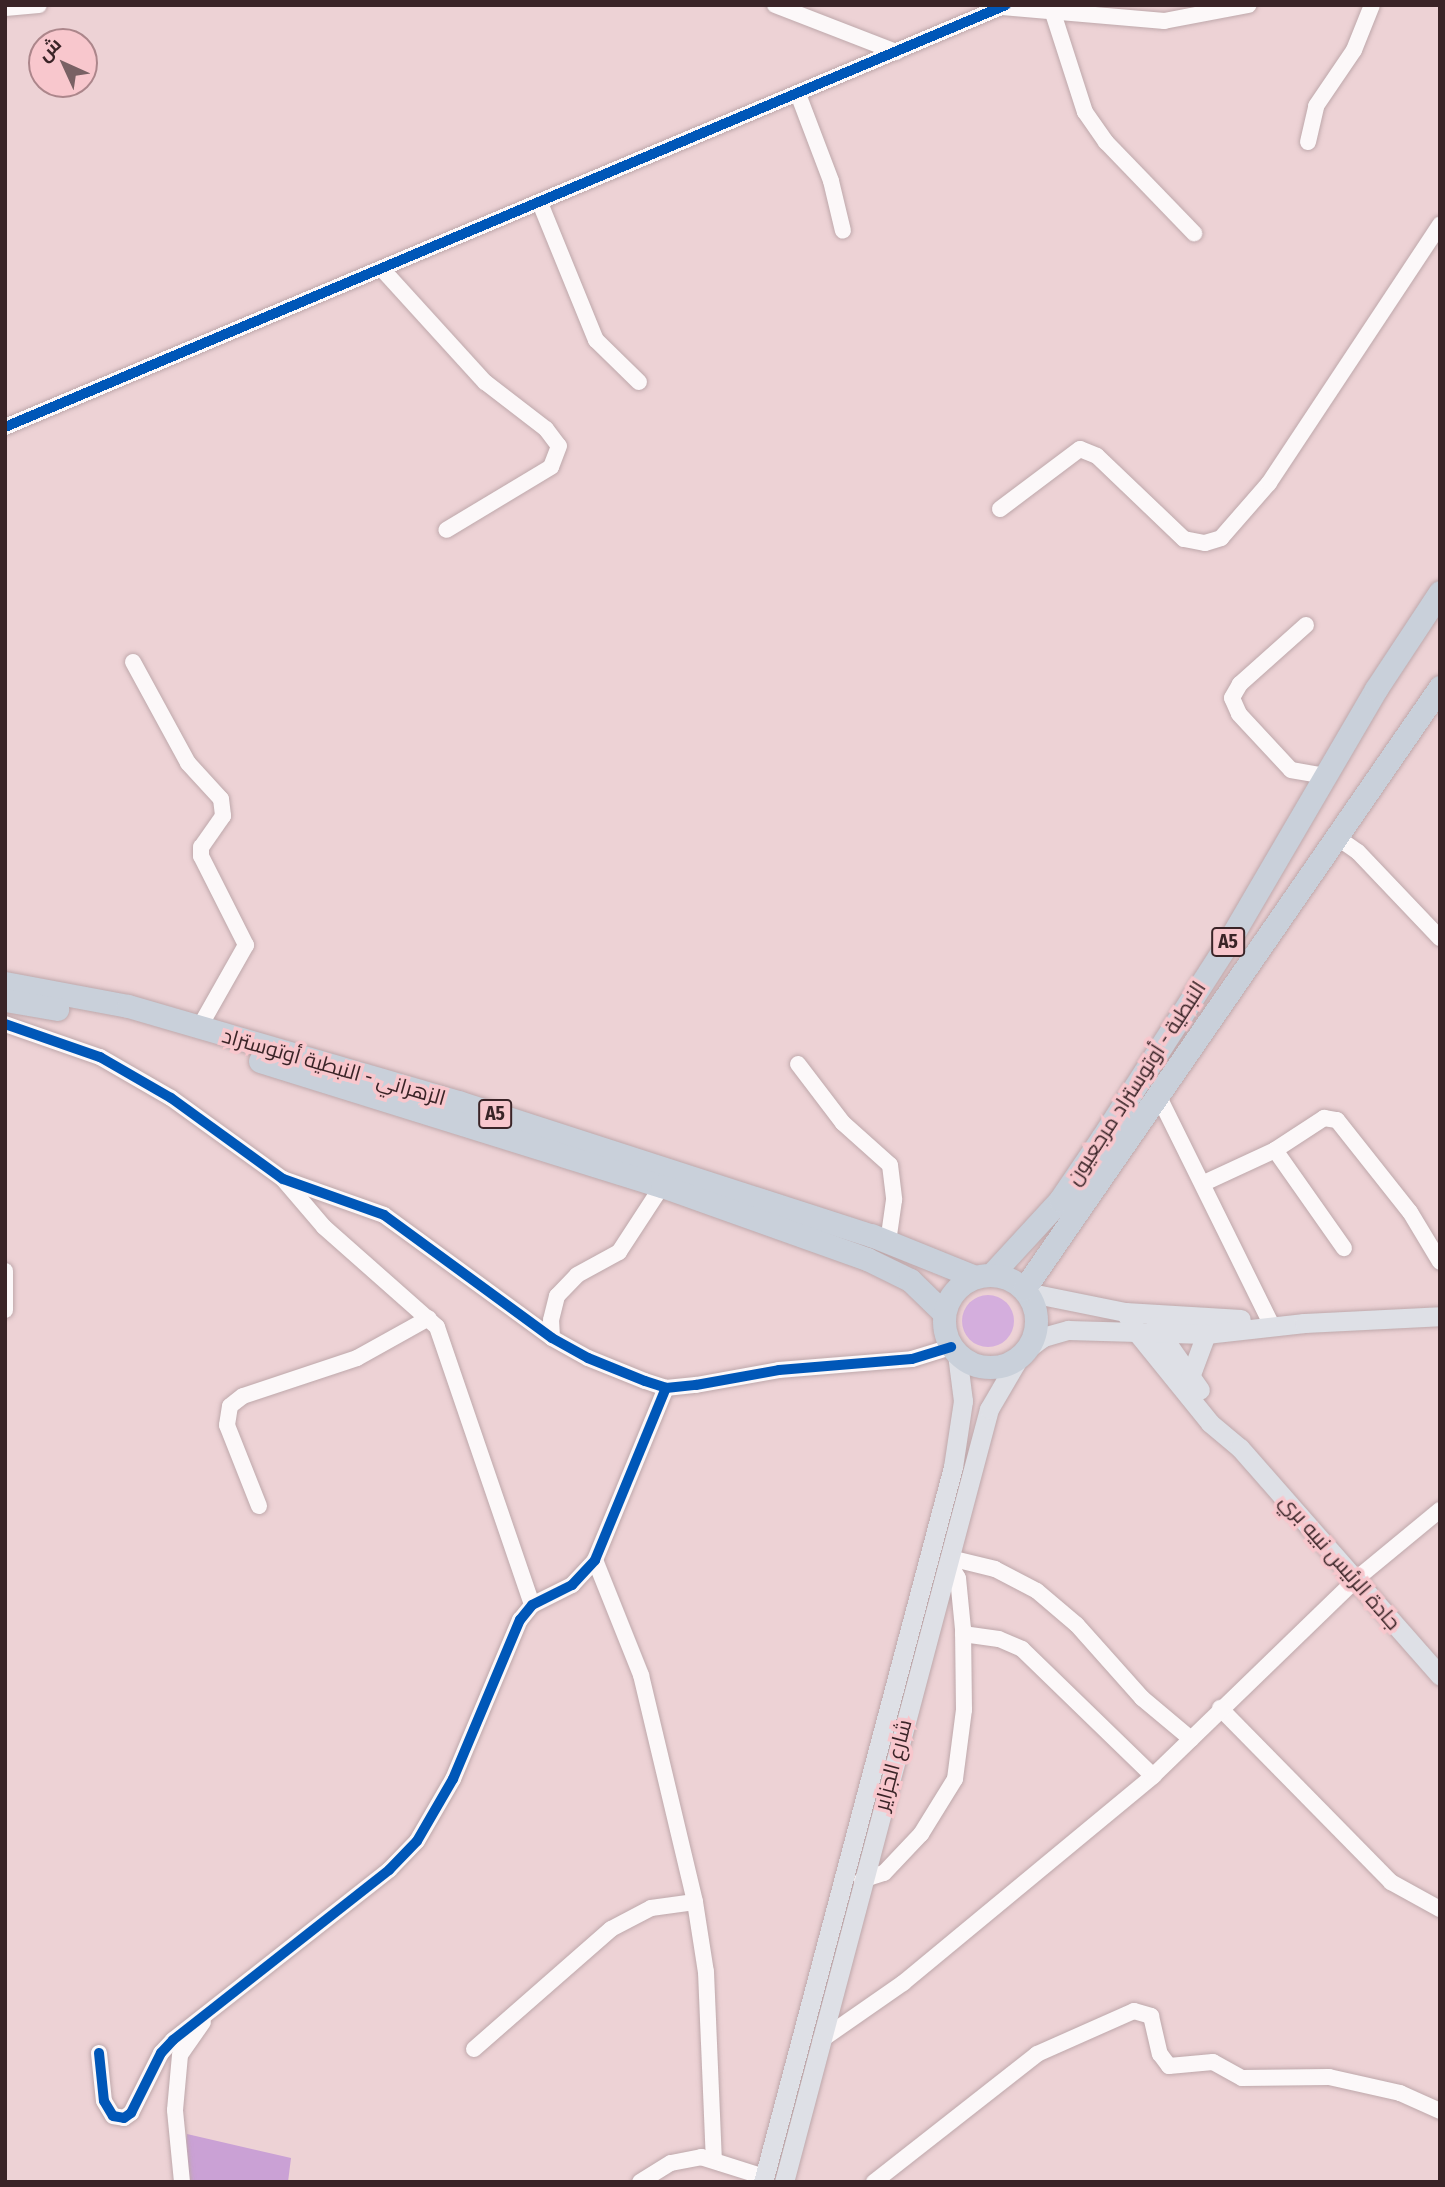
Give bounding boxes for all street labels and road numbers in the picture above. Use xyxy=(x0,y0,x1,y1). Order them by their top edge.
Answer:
road number: A5 xyxy=(1210,926,1246,958)
street label: النبطية - أوتوستراد مرجعيون xyxy=(1061,976,1211,1190)
street label: الزهراني - النبطية أوتوستراد xyxy=(219,1023,449,1111)
road number: A5 xyxy=(477,1098,512,1130)
street label: جادة الرئيس نبيه بري xyxy=(1274,1489,1406,1635)
street label: شارع الجزاير xyxy=(869,1717,917,1813)

